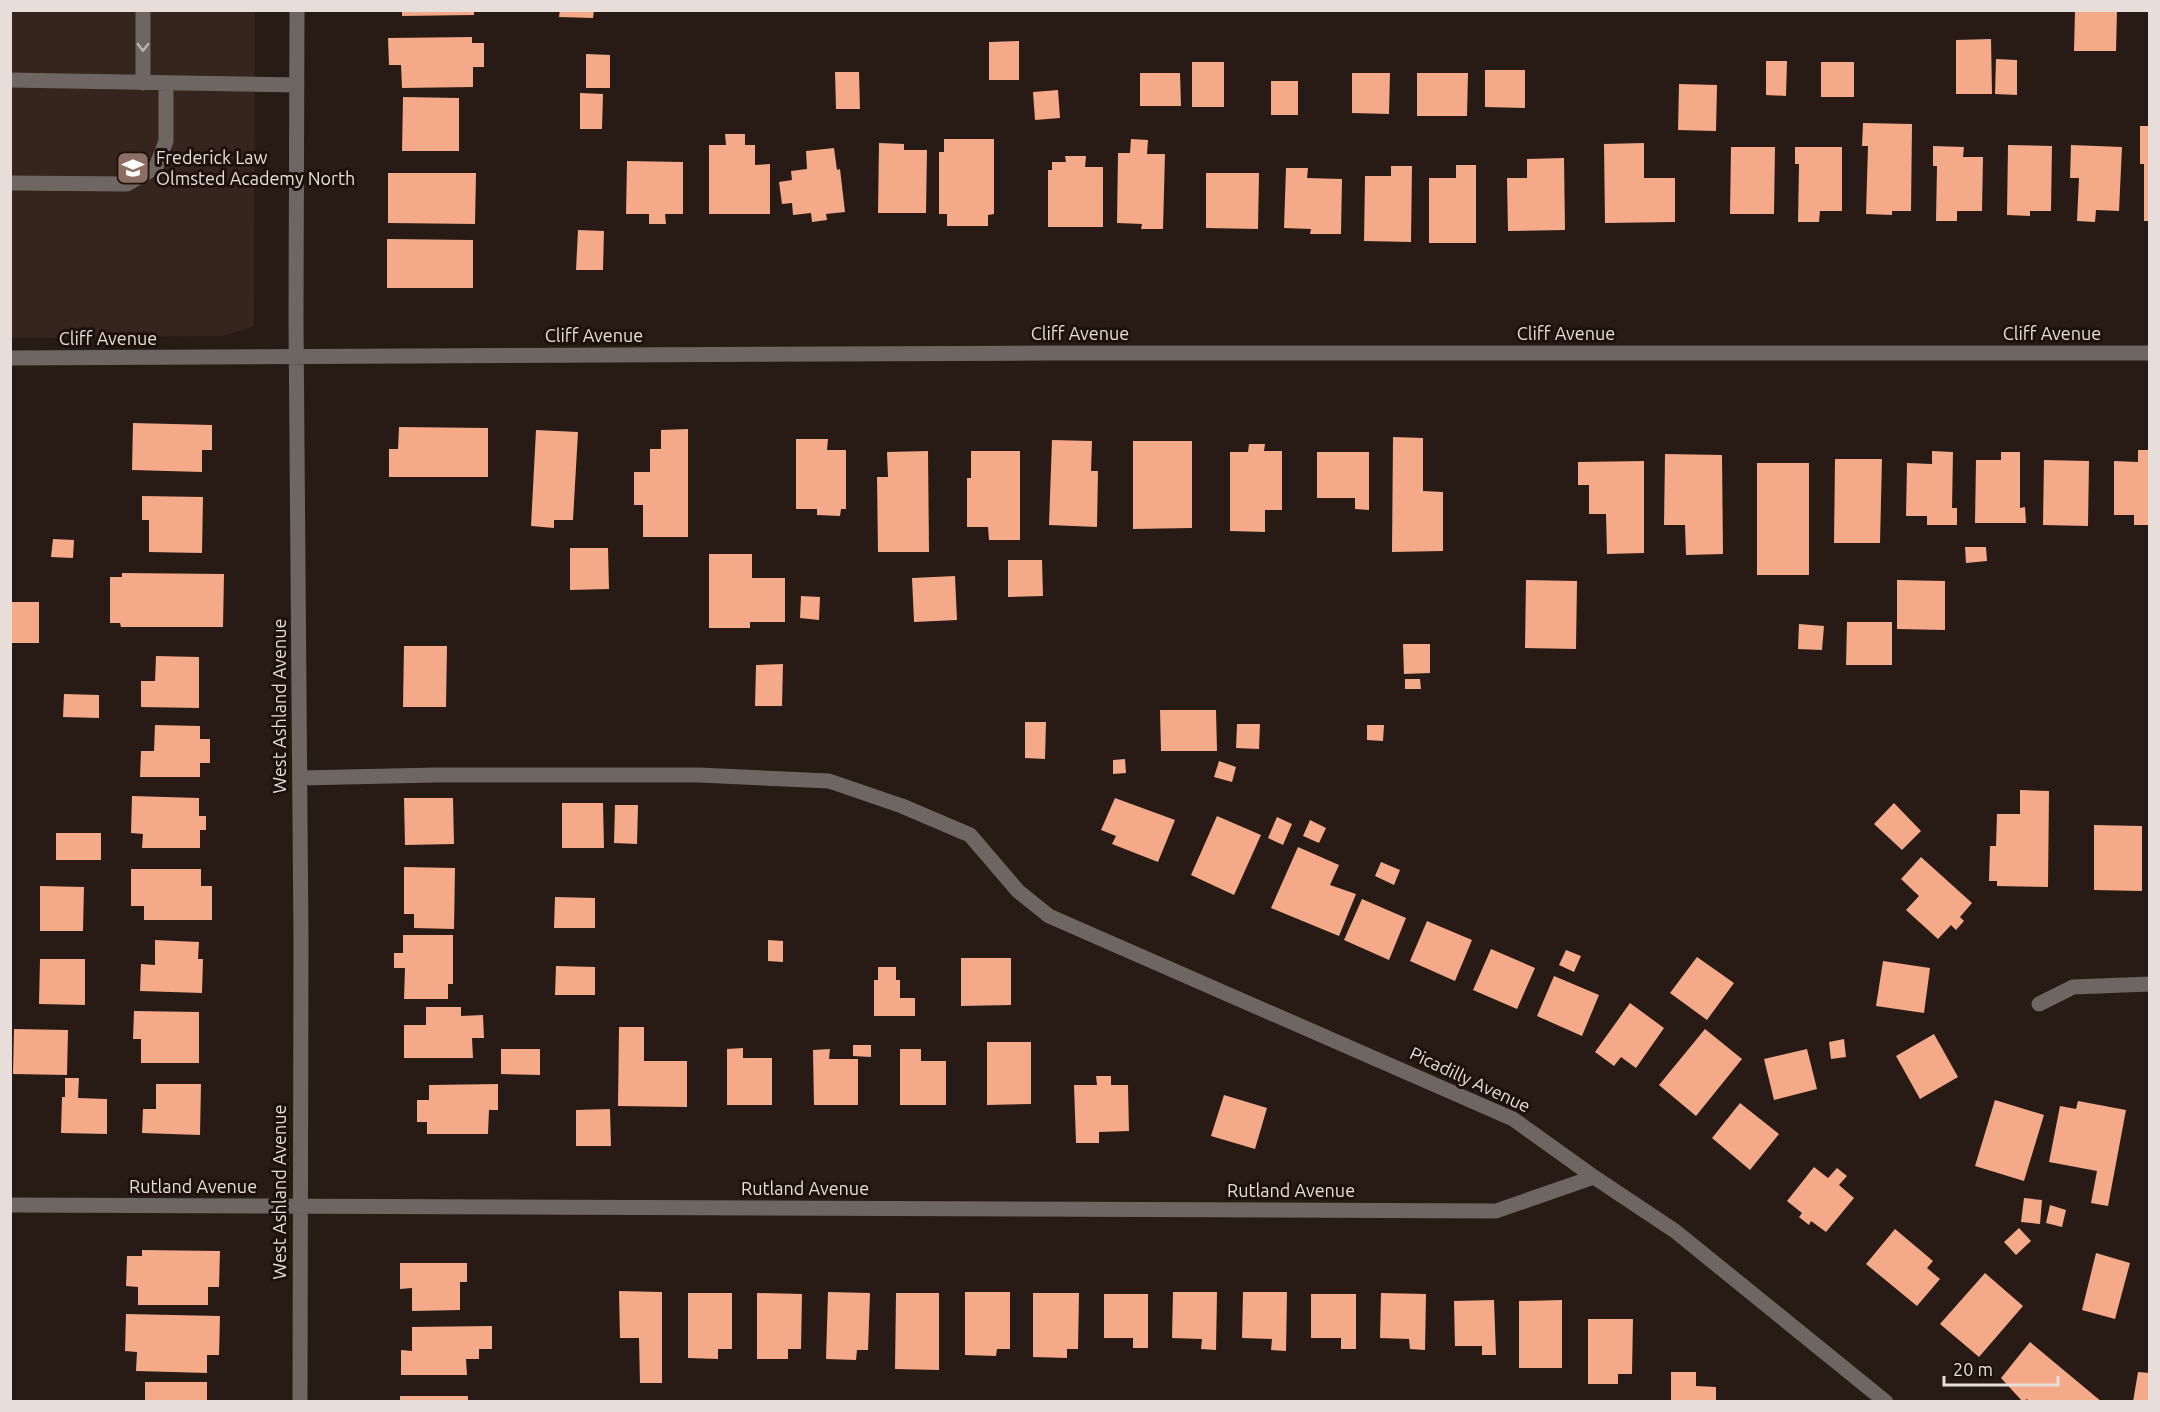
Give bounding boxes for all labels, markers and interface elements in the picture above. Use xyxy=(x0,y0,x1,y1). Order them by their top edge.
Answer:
one-way arrow xyxy=(137,42,149,51)
place label: Frederick Law Olmsted Academy North xyxy=(156,147,355,188)
school or university icon: Frederick Law Olmsted Academy North xyxy=(115,150,151,186)
street label: Cliff Avenue xyxy=(1031,323,1129,343)
street label: Cliff Avenue xyxy=(1517,323,1615,343)
street label: Cliff Avenue xyxy=(2003,323,2101,343)
street label: Cliff Avenue xyxy=(545,325,643,345)
street label: Cliff Avenue xyxy=(59,328,157,348)
street label: West Ashland Avenue xyxy=(269,619,289,793)
street label: Picadilly Avenue xyxy=(1407,1042,1534,1116)
street label: West Ashland Avenue xyxy=(269,1105,289,1279)
street label: Rutland Avenue xyxy=(129,1176,257,1196)
street label: Rutland Avenue xyxy=(741,1178,869,1198)
street label: Rutland Avenue xyxy=(1227,1180,1355,1200)
scale bar xyxy=(1944,1349,2058,1387)
text: 20 m xyxy=(1953,1359,1993,1379)

